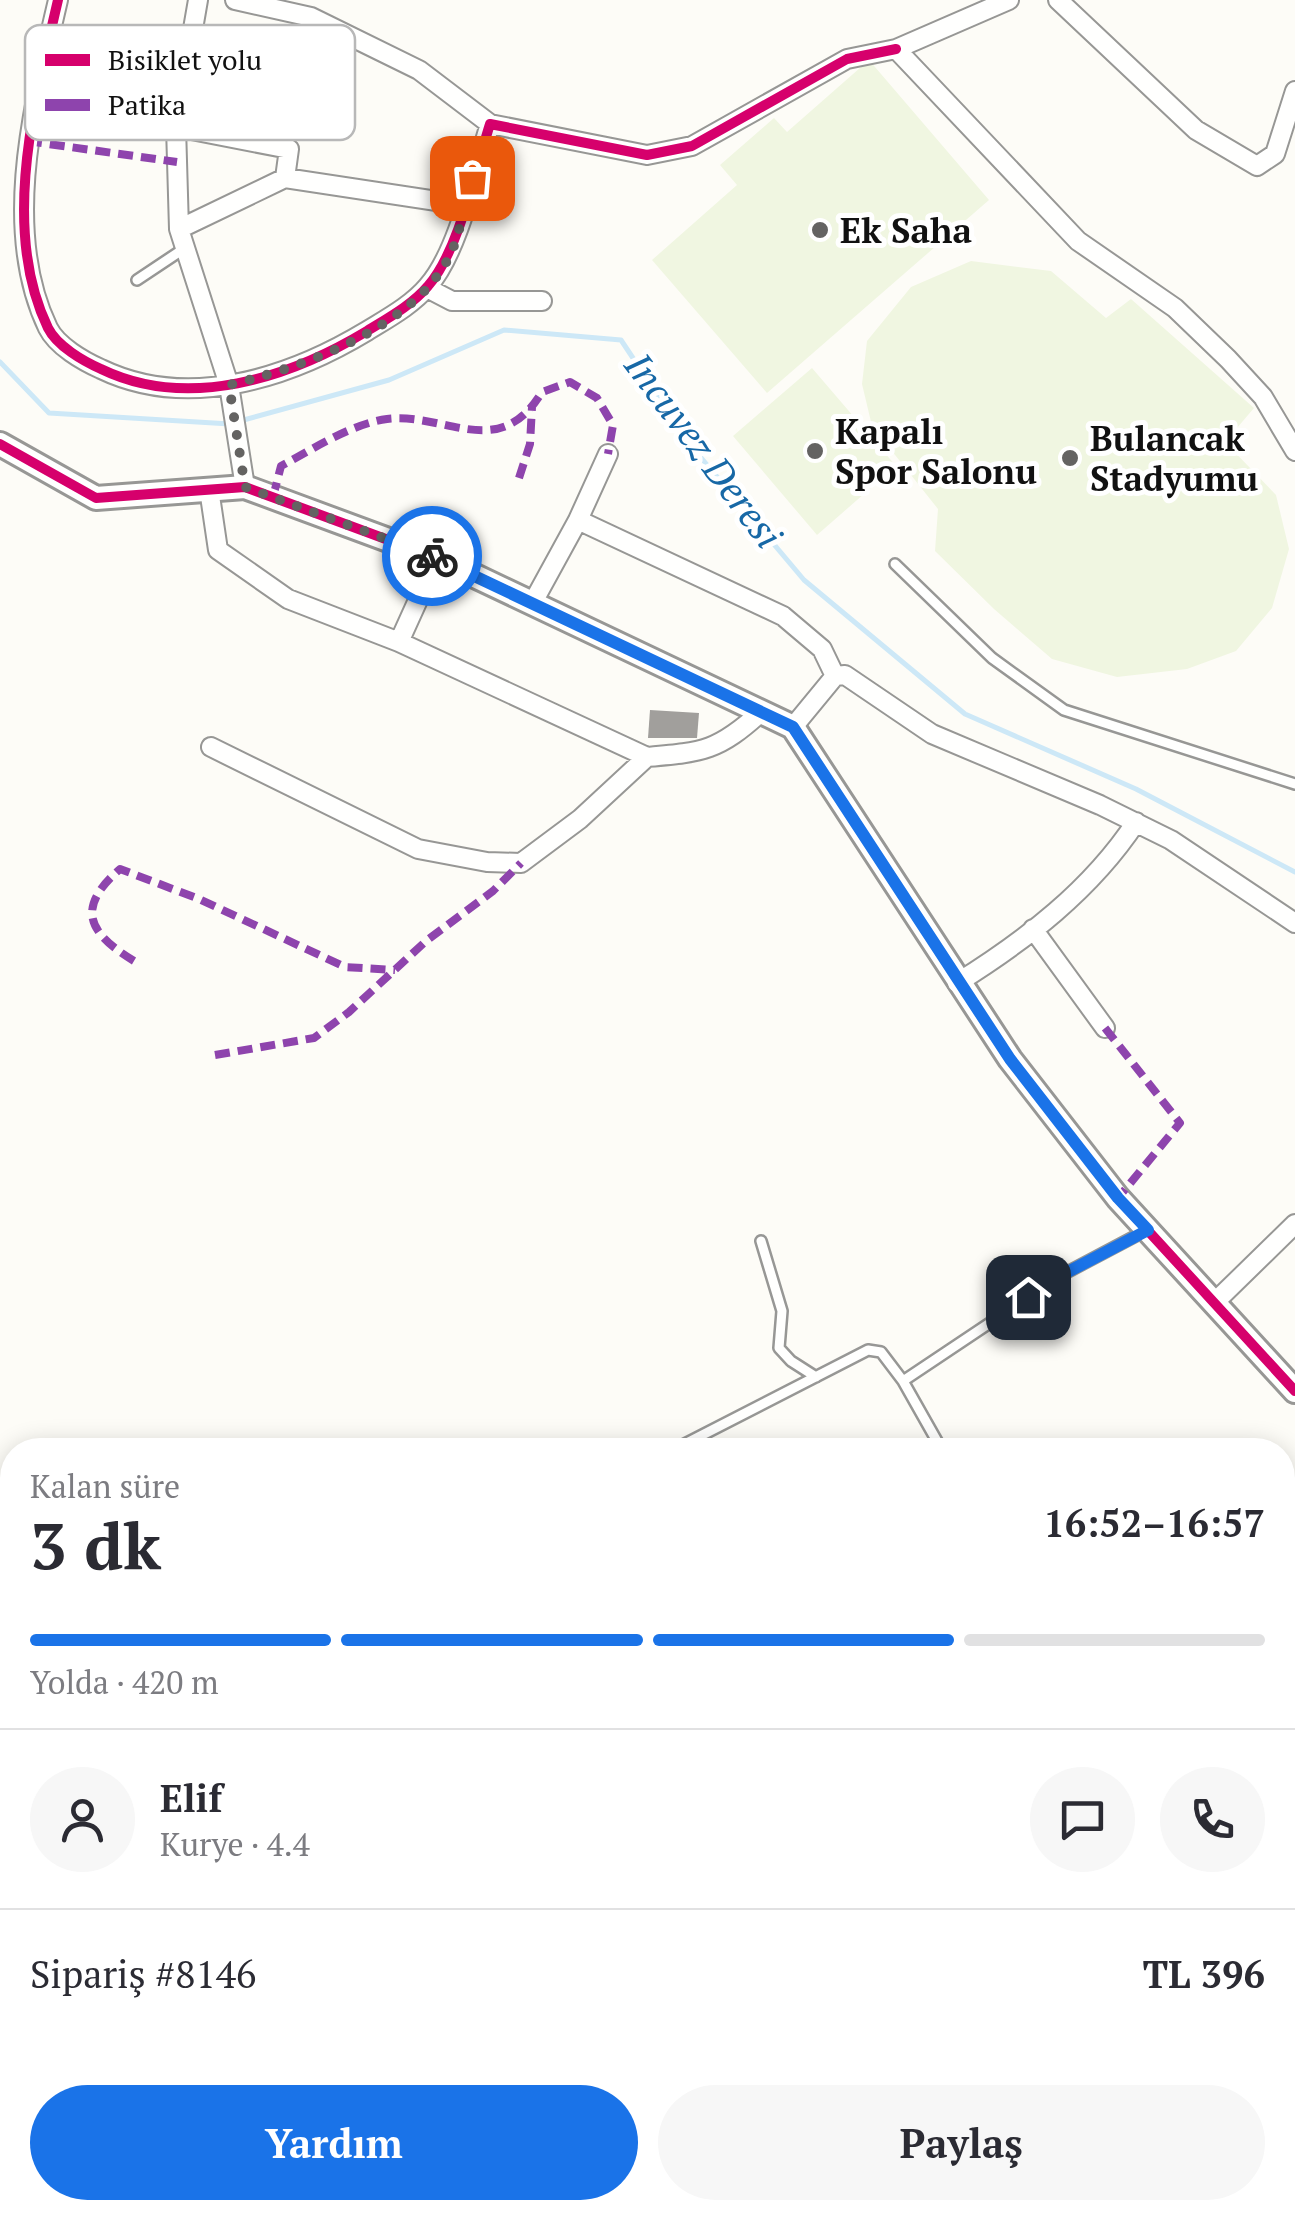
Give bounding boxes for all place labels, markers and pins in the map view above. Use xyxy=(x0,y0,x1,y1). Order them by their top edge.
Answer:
pin xyxy=(430,136,515,221)
place label: Ek Saha xyxy=(840,207,972,253)
marker: Ek Saha xyxy=(809,219,831,241)
place label: Kapalı Spor Salonu xyxy=(835,408,1037,494)
place label: Bulancak Stadyumu xyxy=(1090,415,1259,501)
marker: Kapalı Spor Salonu xyxy=(804,440,826,462)
marker: Bulancak Stadyumu xyxy=(1059,447,1081,469)
pin xyxy=(986,1255,1071,1340)

